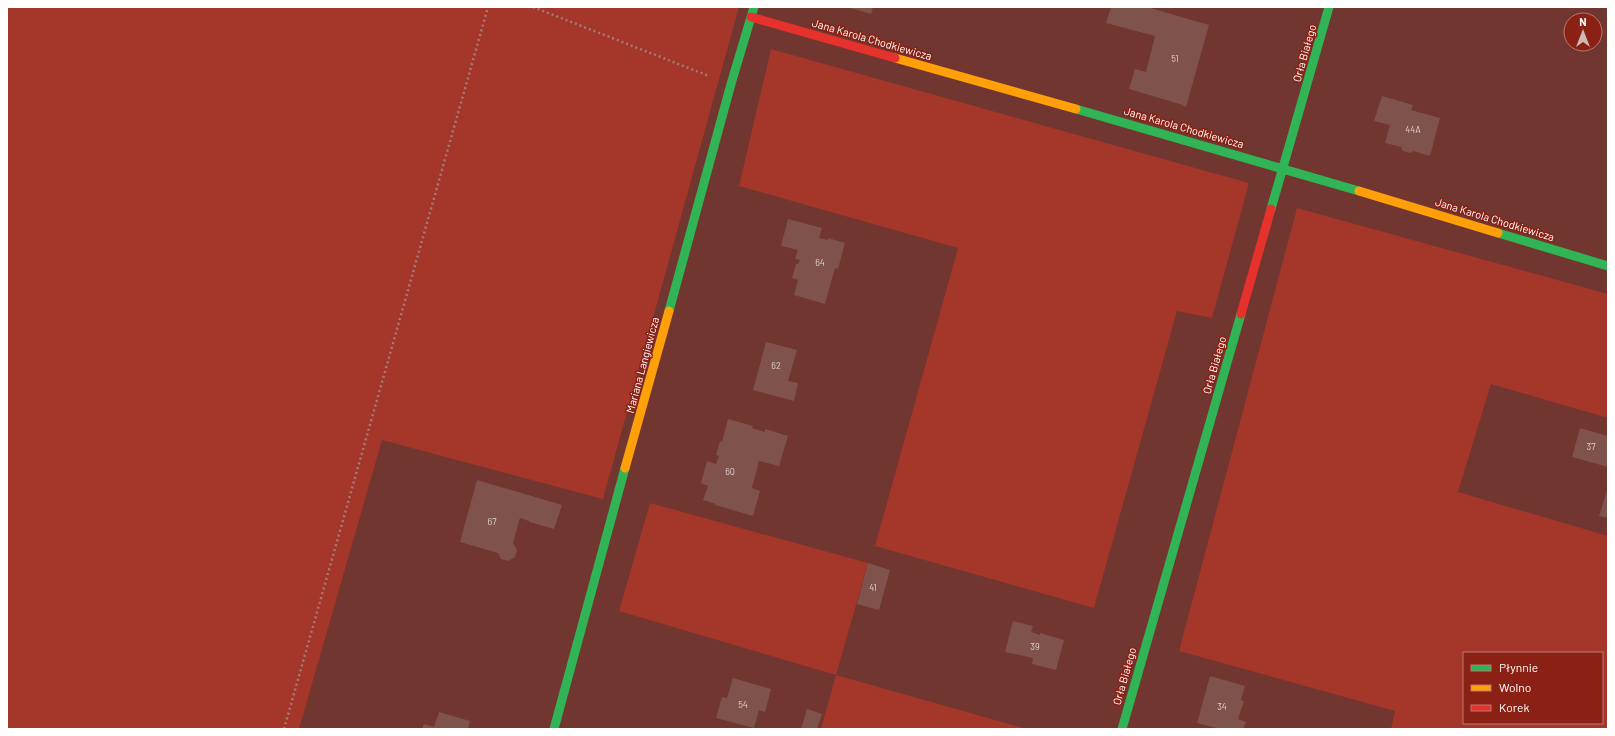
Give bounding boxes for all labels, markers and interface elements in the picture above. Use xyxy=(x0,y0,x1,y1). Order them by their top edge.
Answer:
north arrow xyxy=(1563,12,1603,52)
text: N xyxy=(1579,15,1587,28)
street label: Jana Karola Chodkiewicza xyxy=(811,16,933,62)
street label: Orła Białego xyxy=(1290,23,1318,83)
house number: 51 xyxy=(1171,53,1179,64)
street label: Jana Karola Chodkiewicza xyxy=(1123,104,1245,150)
house number: 44A xyxy=(1405,124,1421,135)
street label: Jana Karola Chodkiewicza xyxy=(1434,195,1556,243)
house number: 64 xyxy=(815,257,825,268)
street label: Mariana Langiewicza xyxy=(623,316,661,414)
street label: Orła Białego xyxy=(1200,335,1228,395)
house number: 62 xyxy=(771,360,781,371)
house number: 37 xyxy=(1587,441,1596,452)
house number: 60 xyxy=(725,466,735,477)
house number: 67 xyxy=(488,516,497,527)
house number: 41 xyxy=(869,582,877,593)
house number: 39 xyxy=(1030,641,1040,652)
street label: Orła Białego xyxy=(1110,646,1138,706)
legend xyxy=(1463,652,1603,724)
text: Płynnie xyxy=(1499,660,1538,674)
text: Wolno xyxy=(1499,680,1531,694)
house number: 54 xyxy=(738,699,748,710)
text: Korek xyxy=(1499,700,1529,714)
house number: 34 xyxy=(1217,701,1227,712)

